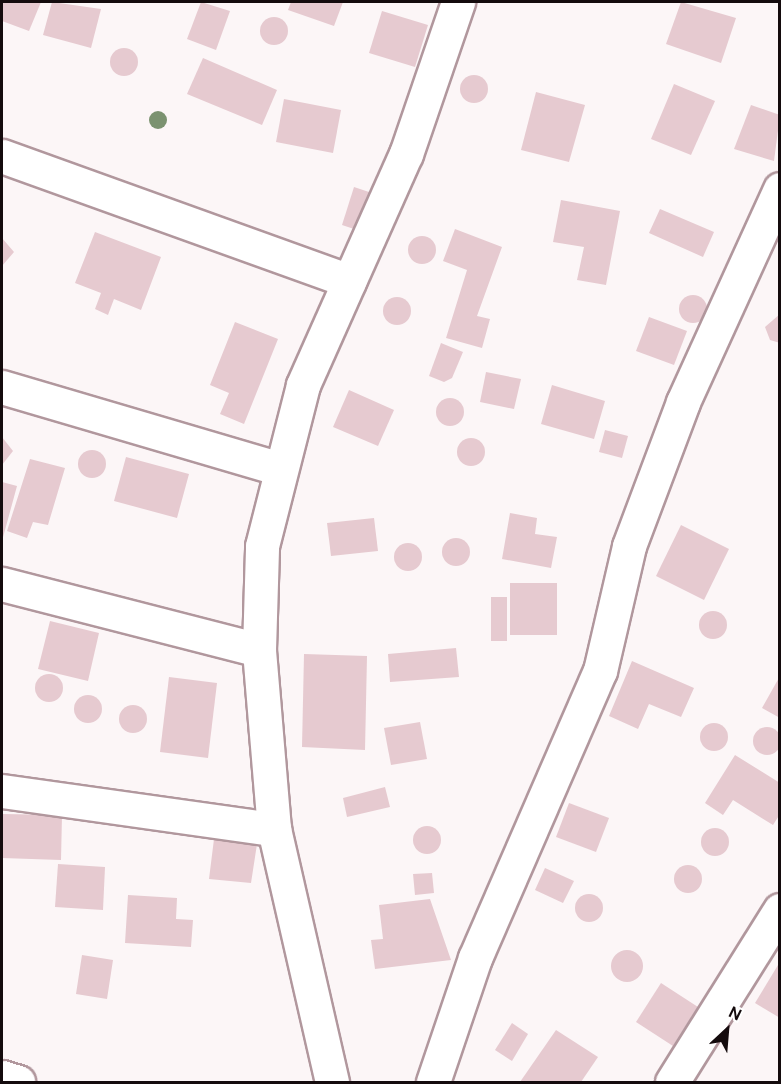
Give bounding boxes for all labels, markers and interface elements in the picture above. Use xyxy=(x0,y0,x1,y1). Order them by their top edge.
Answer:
north arrow xyxy=(697,1000,757,1060)
text: N xyxy=(725,1001,745,1025)

